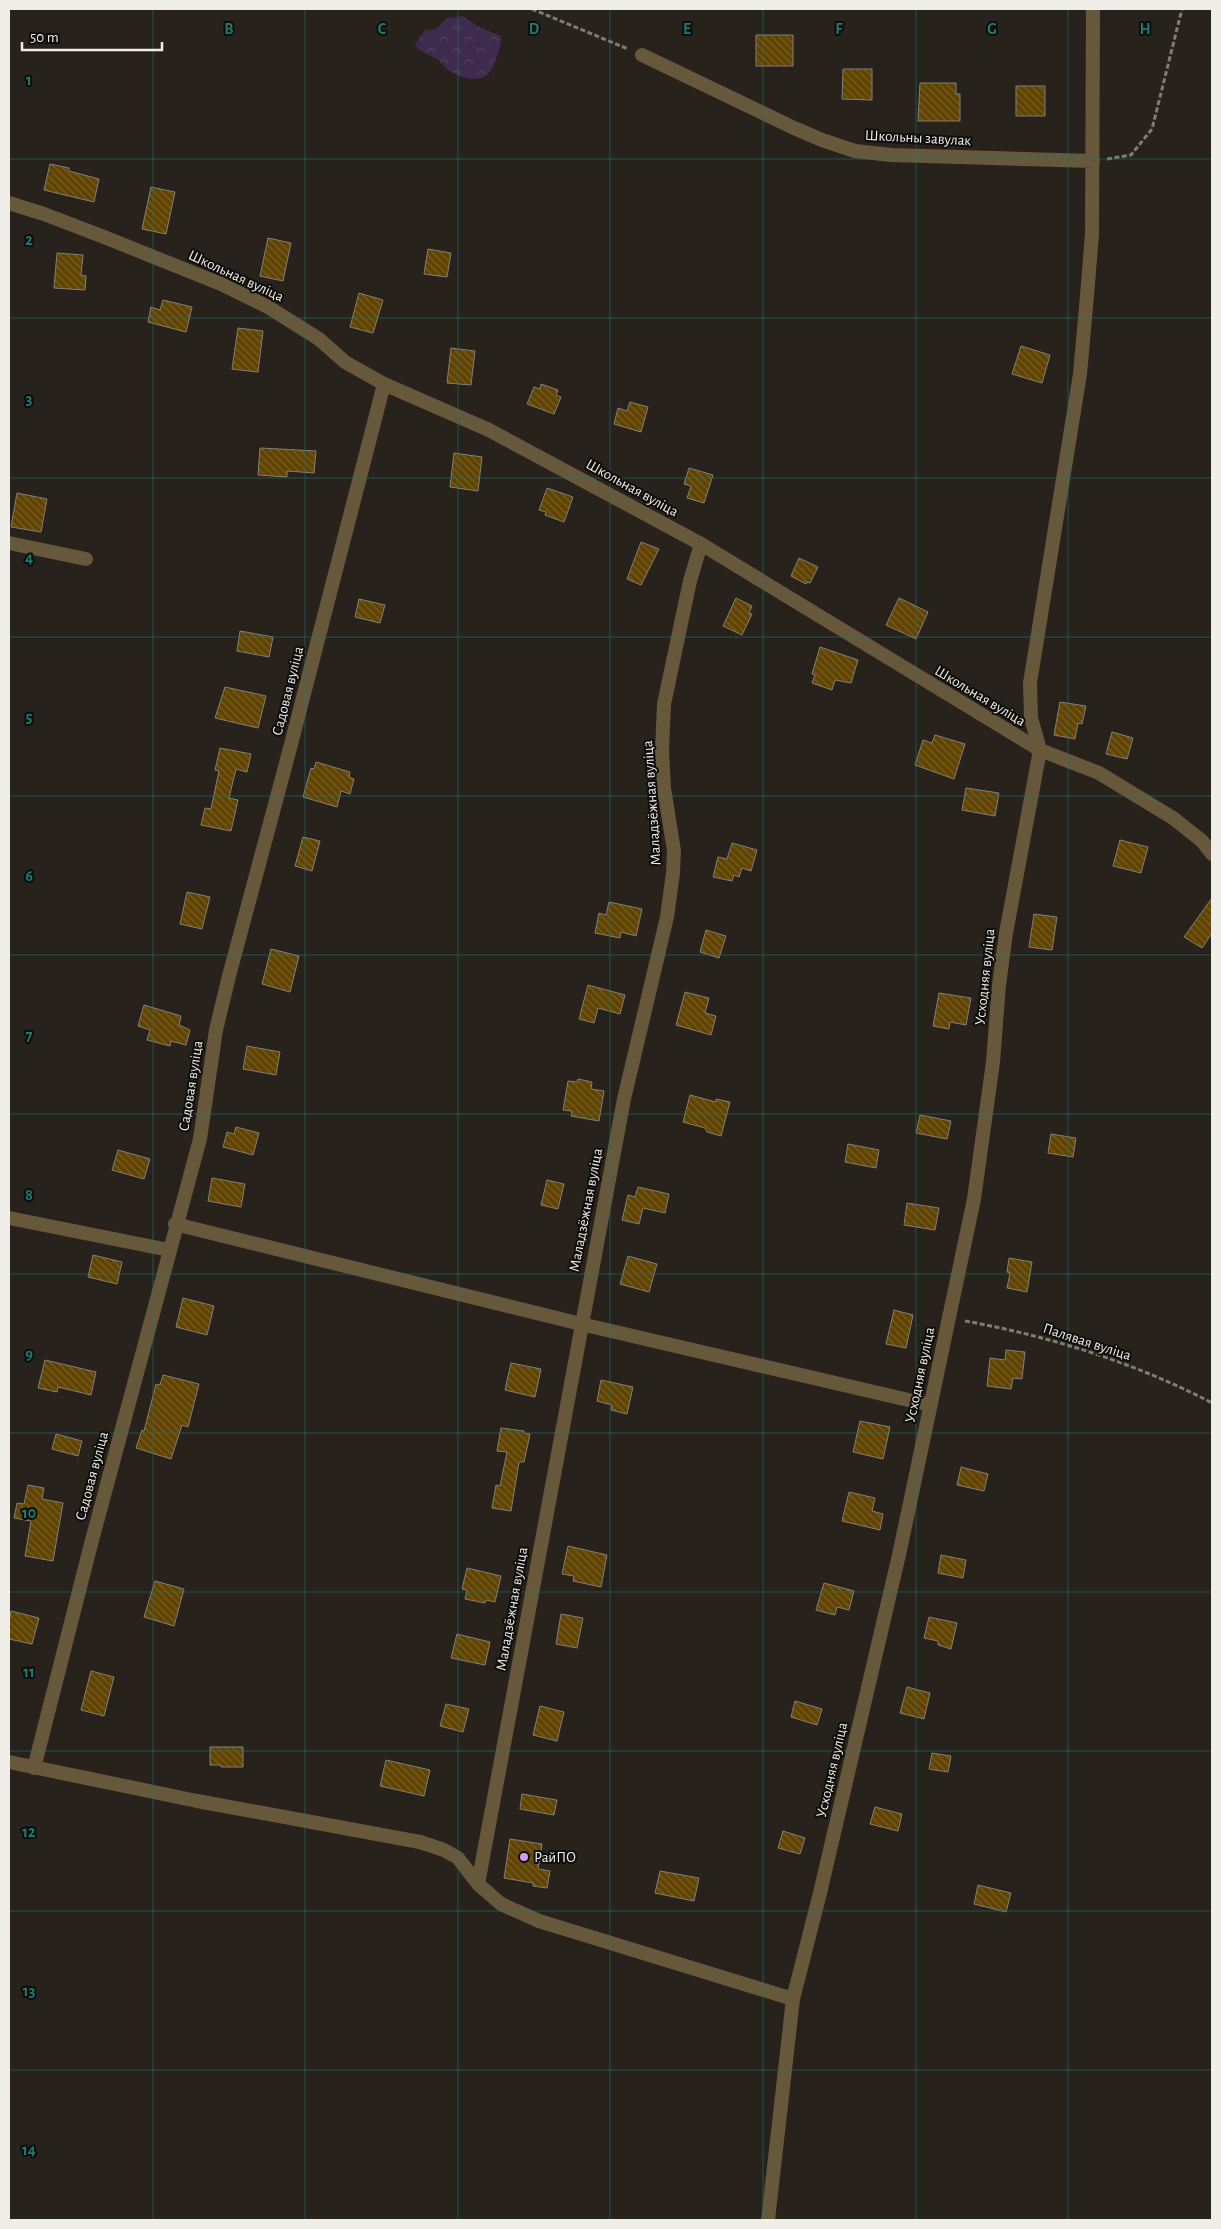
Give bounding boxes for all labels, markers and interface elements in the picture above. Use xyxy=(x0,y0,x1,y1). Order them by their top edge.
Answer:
scale bar xyxy=(22,20,162,52)
text: B xyxy=(224,21,234,37)
text: C xyxy=(378,21,387,37)
text: D xyxy=(529,21,540,37)
text: E xyxy=(683,21,691,37)
text: F xyxy=(835,21,843,37)
text: G xyxy=(987,21,997,37)
text: H xyxy=(1139,21,1151,37)
text: 50 m xyxy=(30,30,59,45)
text: 1 xyxy=(26,72,32,88)
street label: Школьны завулак xyxy=(864,128,972,148)
text: 2 xyxy=(25,232,33,248)
street label: Школьная вуліца xyxy=(186,247,286,305)
text: 3 xyxy=(26,391,33,407)
street label: Школьная вуліца xyxy=(583,456,681,520)
text: 4 xyxy=(25,550,33,566)
street label: Садовая вуліца xyxy=(270,645,306,737)
street label: Школьная вуліца xyxy=(932,663,1028,729)
text: 5 xyxy=(26,709,33,725)
street label: Маладзёжная вуліца xyxy=(640,740,664,866)
text: 6 xyxy=(25,868,33,884)
street label: Усходняя вуліца xyxy=(972,928,998,1026)
text: 7 xyxy=(26,1028,33,1044)
street label: Садовая вуліца xyxy=(176,1040,206,1132)
street label: Маладзёжная вуліца xyxy=(567,1147,605,1273)
text: 8 xyxy=(25,1187,33,1203)
street label: Палявая вуліца xyxy=(1041,1321,1133,1363)
street label: Усходняя вуліца xyxy=(903,1326,937,1424)
text: 9 xyxy=(25,1346,33,1362)
street label: Садовая вуліца xyxy=(73,1430,111,1522)
text: 10 xyxy=(22,1505,36,1521)
street label: Маладзёжная вуліца xyxy=(494,1546,530,1672)
text: 11 xyxy=(23,1664,35,1680)
street label: Усходняя вуліца xyxy=(814,1721,850,1819)
text: 12 xyxy=(22,1824,36,1840)
place label: РайПО xyxy=(534,1850,576,1865)
marker: РайПО xyxy=(518,1851,530,1863)
text: 13 xyxy=(23,1983,35,1999)
text: 14 xyxy=(22,2142,36,2158)

